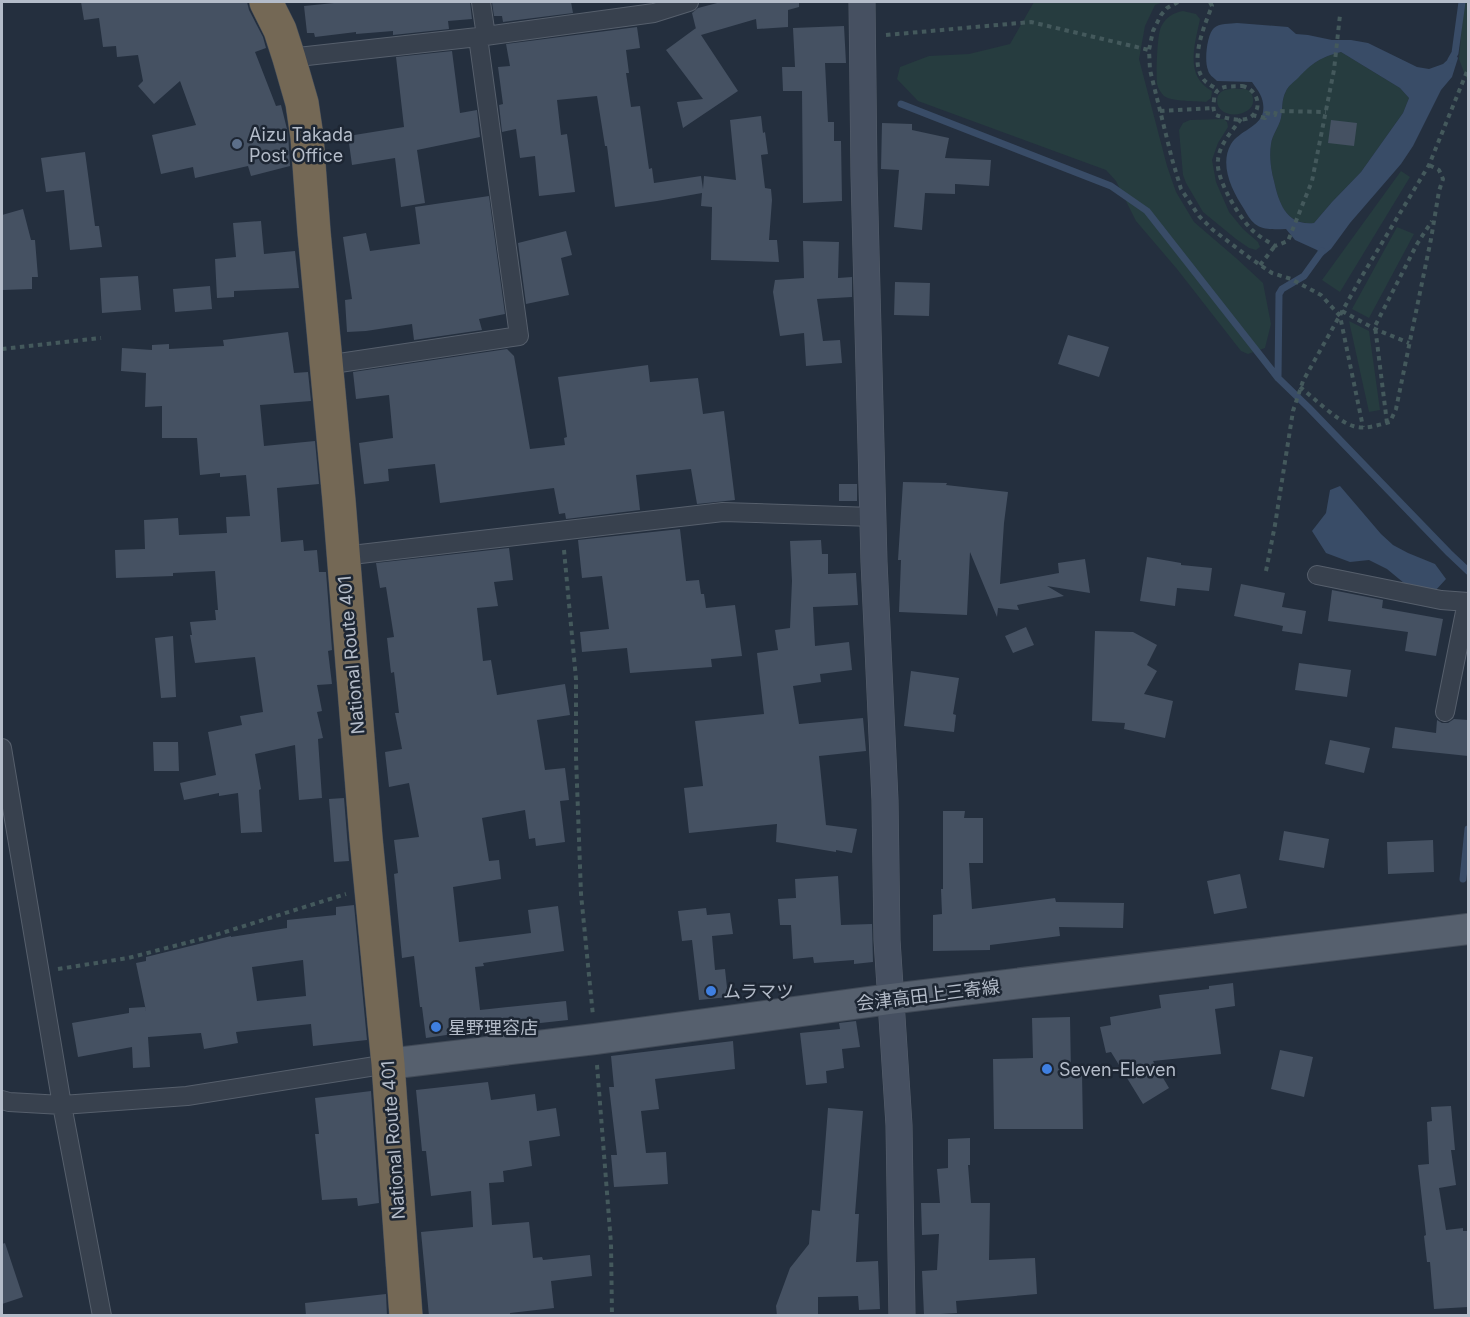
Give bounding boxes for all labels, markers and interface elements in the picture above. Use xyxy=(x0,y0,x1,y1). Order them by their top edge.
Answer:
place label: Aizu Takada Post Office xyxy=(249,124,353,166)
marker: Aizu Takada Post Office xyxy=(230,137,244,151)
street label: National Route 401 xyxy=(334,575,368,735)
street label: 会津高田上三寄線 xyxy=(855,976,1001,1014)
place label: ムラマツ xyxy=(723,981,794,1002)
marker: ムラマツ xyxy=(704,984,718,998)
place label: 星野理容店 xyxy=(448,1017,538,1038)
marker: 星野理容店 xyxy=(429,1020,443,1034)
place label: Seven-Eleven xyxy=(1059,1059,1176,1080)
street label: National Route 401 xyxy=(377,1060,409,1220)
marker: Seven-Eleven xyxy=(1040,1062,1054,1076)

